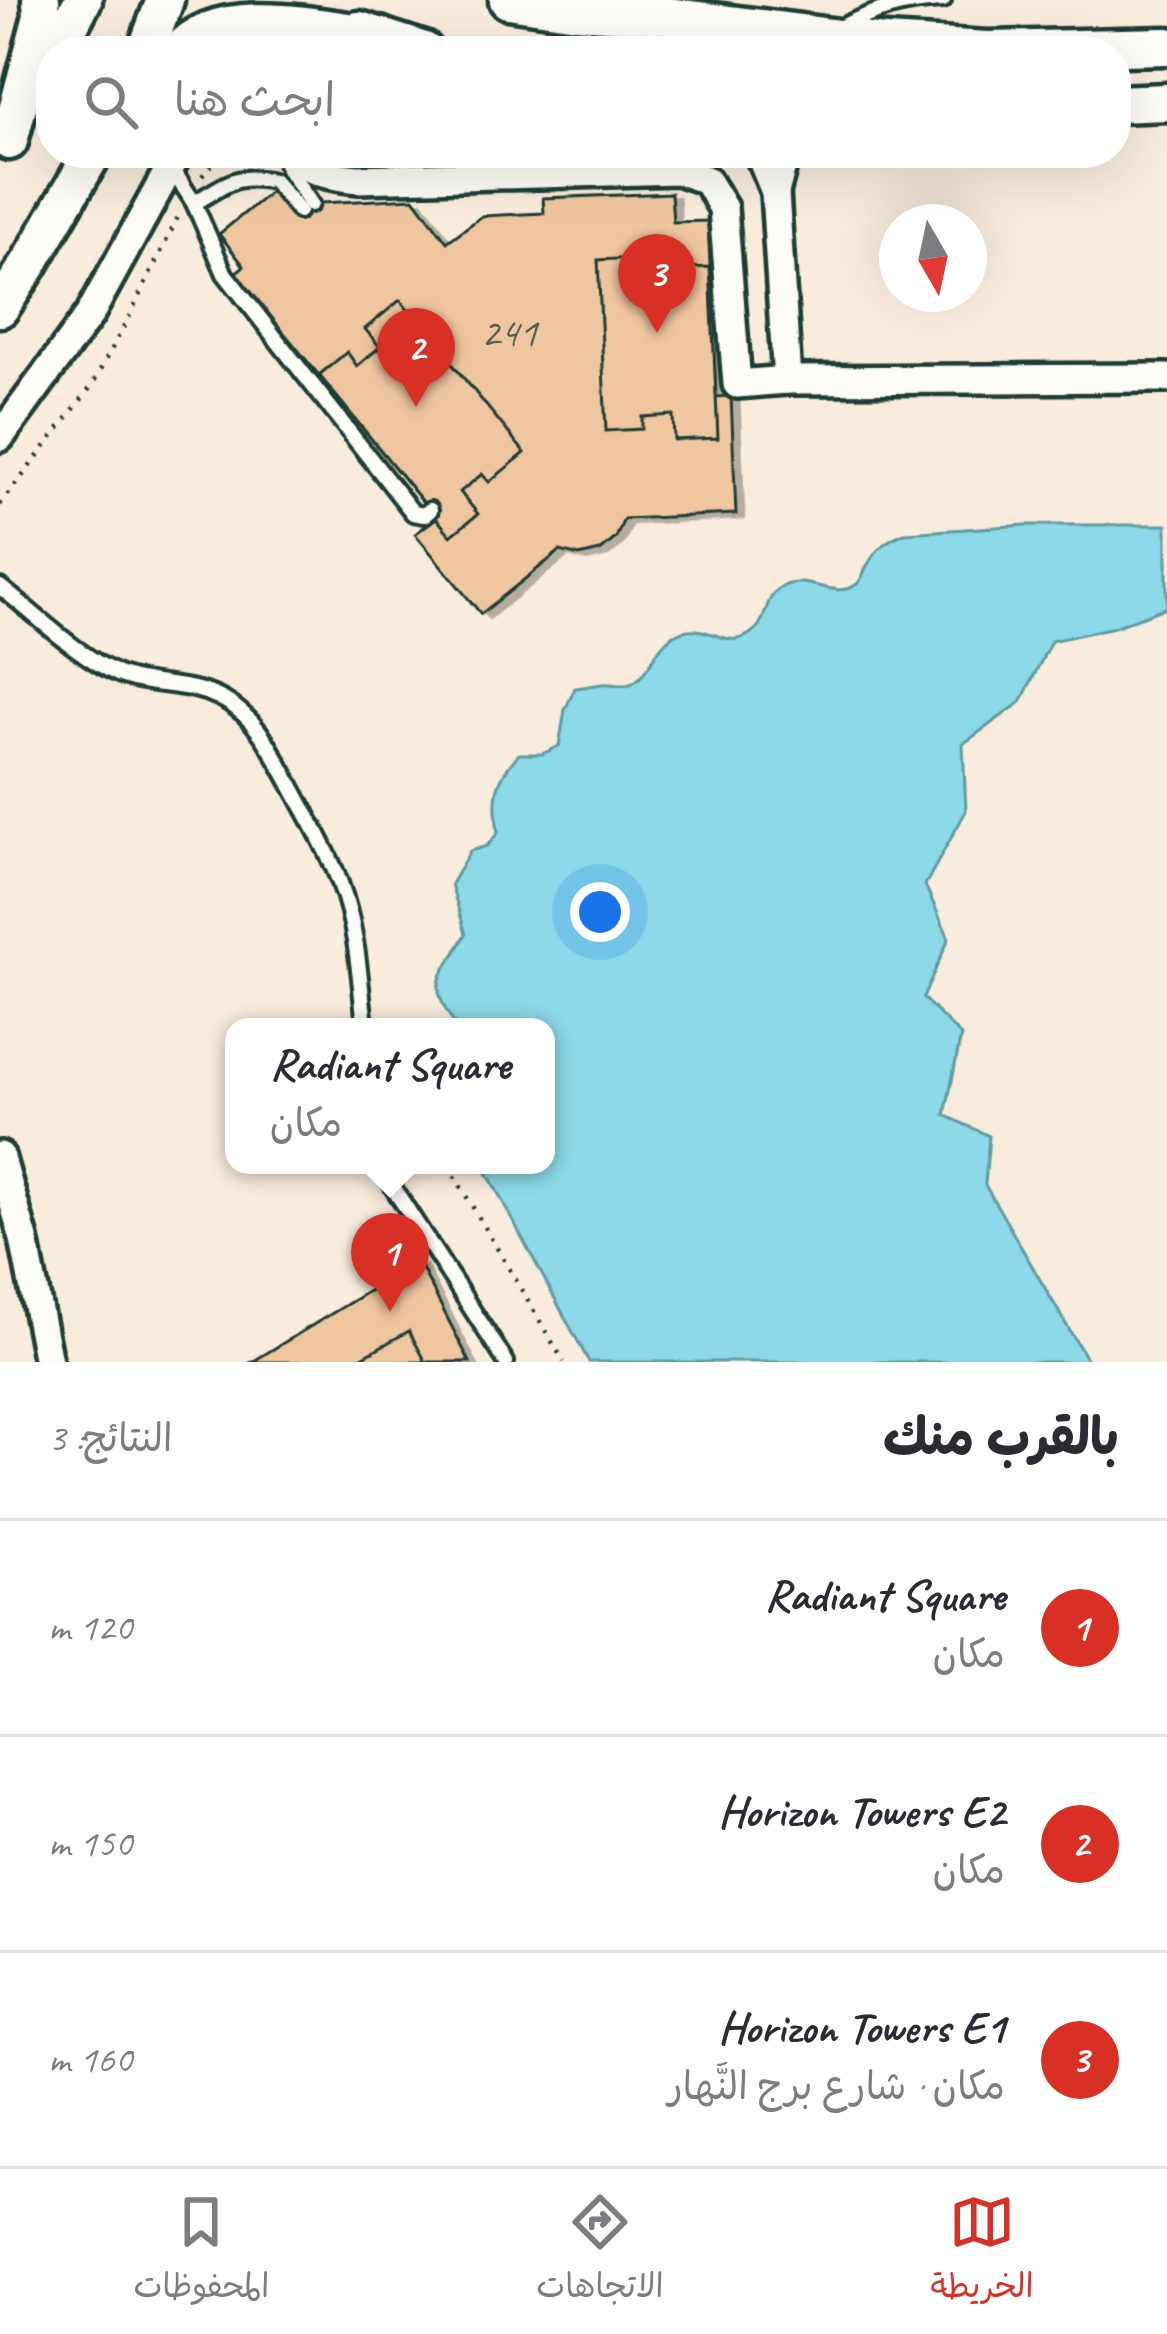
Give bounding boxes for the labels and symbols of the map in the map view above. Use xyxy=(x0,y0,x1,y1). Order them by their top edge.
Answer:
north arrow xyxy=(879,204,987,312)
pin: 3 xyxy=(618,234,696,333)
house number: 241 xyxy=(481,306,539,359)
pin: 2 xyxy=(377,308,455,407)
your location xyxy=(570,882,630,942)
pin: 1 xyxy=(351,1213,429,1312)

